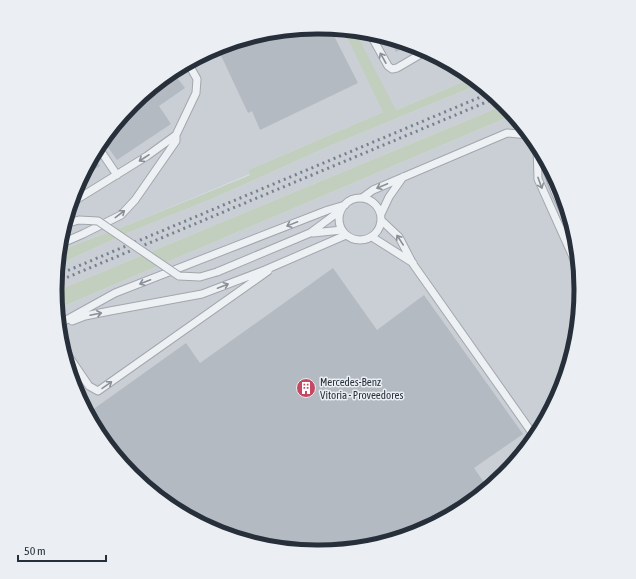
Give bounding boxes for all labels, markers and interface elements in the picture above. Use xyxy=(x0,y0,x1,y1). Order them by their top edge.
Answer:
one-way arrow xyxy=(379,53,387,65)
one-way arrow xyxy=(139,154,150,162)
one-way arrow xyxy=(537,177,544,190)
one-way arrow xyxy=(376,183,388,190)
one-way arrow xyxy=(114,210,125,219)
one-way arrow xyxy=(286,221,298,229)
one-way arrow xyxy=(395,234,403,246)
one-way arrow xyxy=(139,278,151,286)
one-way arrow xyxy=(216,282,228,290)
one-way arrow xyxy=(89,309,102,317)
place label: Mercedes-Benz Vitoria - Proveedores xyxy=(320,376,403,401)
building icon: Mercedes-Benz Vitoria - Proveedores xyxy=(295,377,317,399)
one-way arrow xyxy=(101,381,112,389)
scale bar xyxy=(18,537,106,563)
text: 50 m xyxy=(24,544,46,558)

